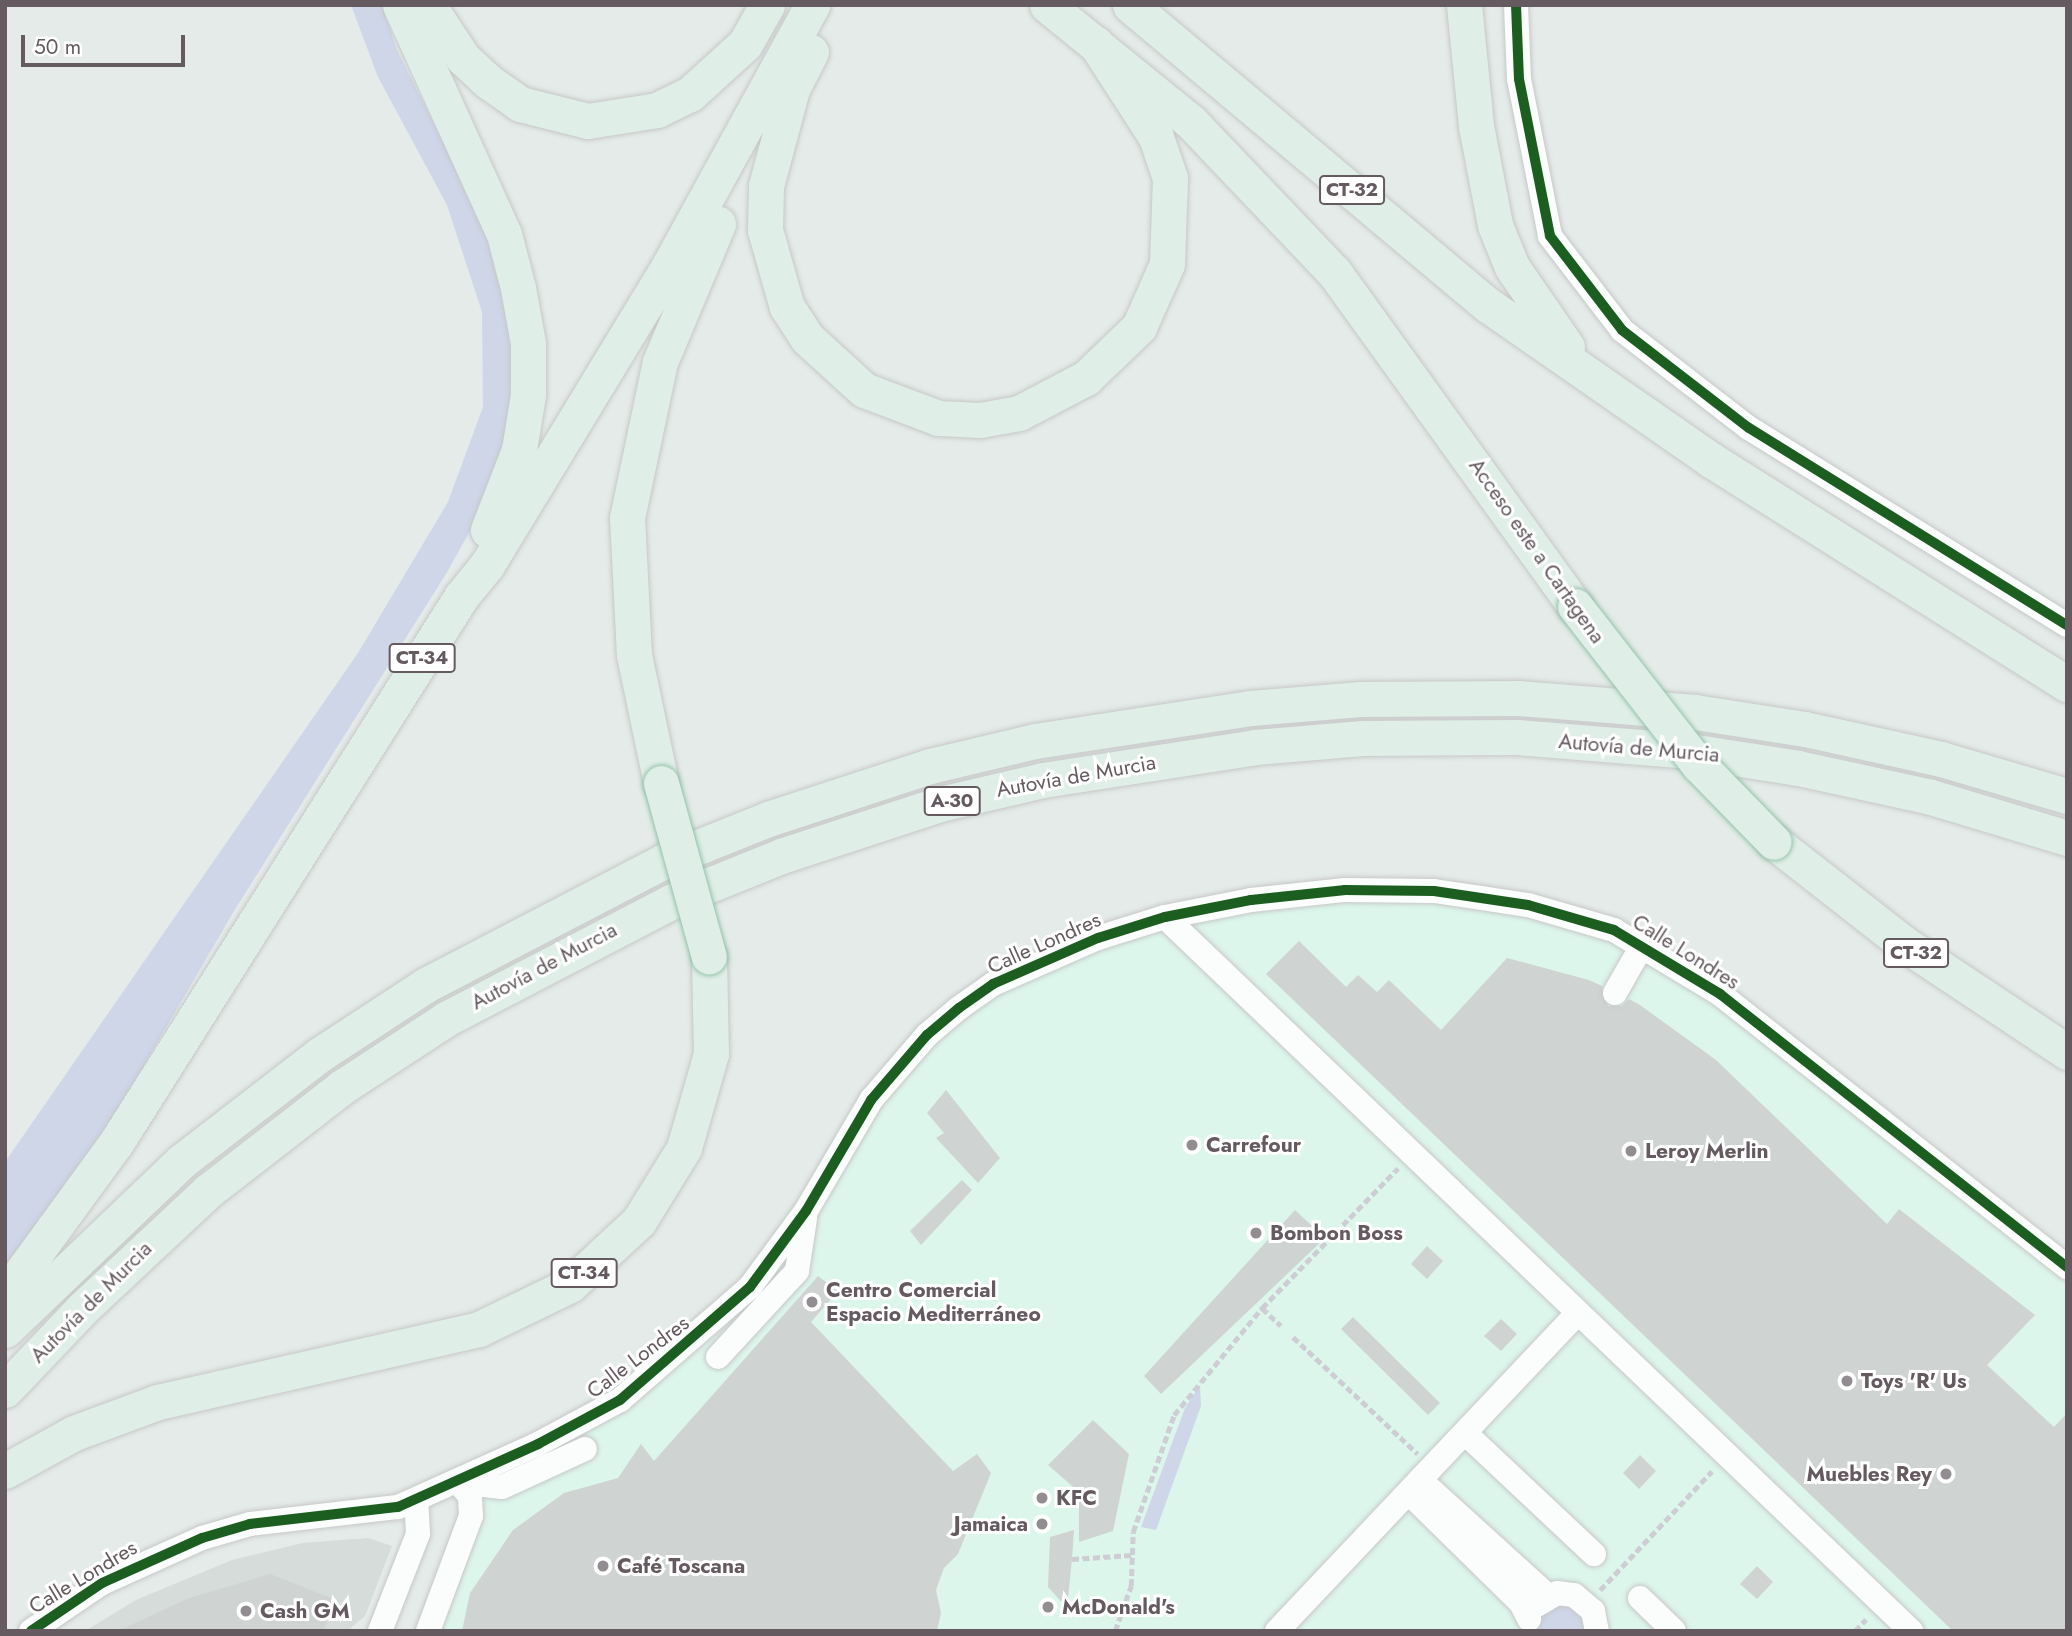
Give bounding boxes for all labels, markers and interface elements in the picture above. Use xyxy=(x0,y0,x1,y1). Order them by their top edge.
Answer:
scale bar xyxy=(24,21,189,65)
text: 50 m xyxy=(34,32,81,62)
road number: CT-32 xyxy=(1319,174,1385,206)
street label: Acceso este a Cartagena xyxy=(1464,454,1610,648)
road number: CT-34 xyxy=(387,642,457,674)
street label: Autovía de Murcia xyxy=(1558,728,1720,768)
street label: Autovía de Murcia xyxy=(994,750,1158,802)
road number: A-30 xyxy=(922,786,982,816)
street label: Calle Londres xyxy=(983,907,1105,979)
street label: Calle Londres xyxy=(1628,909,1744,995)
street label: Autovía de Murcia xyxy=(467,917,621,1015)
road number: CT-32 xyxy=(1883,937,1949,968)
place label: Carrefour xyxy=(1206,1132,1301,1158)
marker: Carrefour xyxy=(1184,1137,1200,1153)
place label: Leroy Merlin xyxy=(1645,1138,1769,1164)
marker: Leroy Merlin xyxy=(1623,1143,1639,1159)
place label: Bombon Boss xyxy=(1270,1220,1403,1246)
marker: Bombon Boss xyxy=(1248,1225,1264,1241)
street label: Autovía de Murcia xyxy=(25,1236,157,1368)
road number: CT-34 xyxy=(549,1258,619,1288)
place label: Centro Comercial Espacio Mediterráneo xyxy=(826,1277,1041,1327)
marker: Centro Comercial Espacio Mediterráneo xyxy=(804,1294,820,1310)
street label: Calle Londres xyxy=(582,1310,694,1404)
place label: Toys 'R' Us xyxy=(1861,1368,1967,1394)
marker: Toys 'R' Us xyxy=(1839,1373,1855,1389)
place label: Muebles Rey xyxy=(1806,1461,1932,1487)
marker: Muebles Rey xyxy=(1938,1466,1954,1482)
place label: KFC xyxy=(1056,1485,1097,1511)
marker: KFC xyxy=(1034,1490,1050,1506)
place label: Jamaica xyxy=(954,1511,1028,1537)
marker: Jamaica xyxy=(1034,1516,1050,1532)
street label: Calle Londres xyxy=(25,1535,141,1619)
place label: Café Toscana xyxy=(617,1553,745,1579)
marker: Café Toscana xyxy=(595,1558,611,1574)
place label: McDonald's xyxy=(1062,1594,1175,1620)
place label: Cash GM xyxy=(260,1598,350,1624)
marker: McDonald's xyxy=(1040,1599,1056,1615)
marker: Cash GM xyxy=(238,1603,254,1619)

